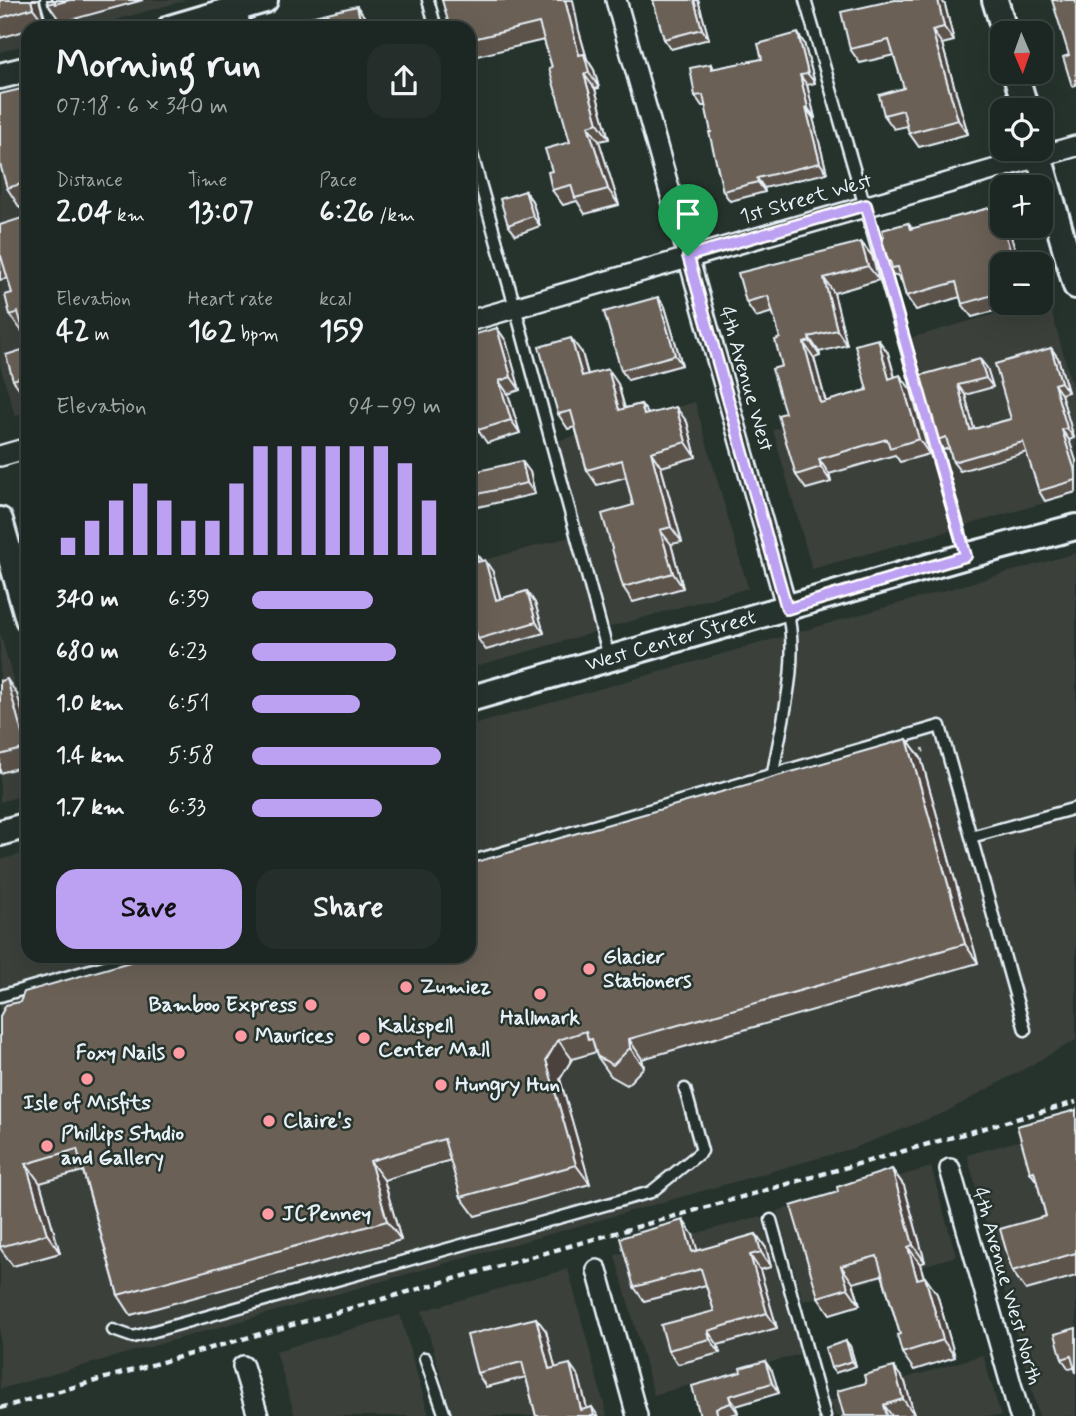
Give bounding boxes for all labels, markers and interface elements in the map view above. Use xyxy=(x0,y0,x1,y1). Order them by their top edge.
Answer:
north arrow xyxy=(990,21,1054,84)
map controls xyxy=(990,21,1053,315)
text: Morning run xyxy=(56,41,261,90)
button: share xyxy=(367,44,441,118)
text: 07:18 · 6 × 340 m xyxy=(56,92,228,122)
button: locate xyxy=(990,98,1053,161)
street label: 1st Street West xyxy=(737,167,876,231)
text: Distance xyxy=(56,168,123,193)
text: Time xyxy=(188,168,227,193)
text: Pace xyxy=(319,168,357,193)
button: + xyxy=(990,175,1053,238)
pin xyxy=(658,184,718,256)
text: 2.04 xyxy=(56,193,112,232)
text: 13:07 xyxy=(188,193,254,232)
text: 6:26 xyxy=(319,193,374,232)
icon: arrive xyxy=(669,195,707,233)
text: km xyxy=(112,203,145,228)
text: /km xyxy=(374,203,415,228)
button: − xyxy=(990,252,1053,315)
text: Elevation xyxy=(56,287,131,312)
text: Heart rate xyxy=(188,287,273,312)
text: kcal xyxy=(319,287,351,312)
street label: 4th Avenue West xyxy=(712,303,780,455)
text: 42 xyxy=(56,312,89,351)
text: 162 xyxy=(188,312,236,351)
text: 159 xyxy=(319,312,365,351)
text: m xyxy=(89,322,110,347)
text: bpm xyxy=(236,322,279,347)
text: Elevation xyxy=(56,392,147,422)
text: 94–99 m xyxy=(349,392,441,422)
text: 340 m xyxy=(56,585,119,615)
text: 6:39 xyxy=(168,585,210,615)
street label: West Center Street xyxy=(582,603,759,679)
text: 680 m xyxy=(56,637,119,667)
text: 6:23 xyxy=(168,637,207,667)
text: 1.0 km xyxy=(56,689,124,719)
text: 6:51 xyxy=(168,689,210,719)
text: 1.4 km xyxy=(56,741,124,771)
text: 5:58 xyxy=(168,741,214,771)
text: 1.7 km xyxy=(56,793,125,823)
text: 6:33 xyxy=(168,793,206,823)
button: Save xyxy=(56,869,242,949)
button: Share xyxy=(256,869,441,949)
place label: Glacier Stationers xyxy=(603,943,692,995)
marker: Glacier Stationers xyxy=(581,961,597,977)
place label: Zumiez xyxy=(420,973,491,1001)
marker: Zumiez xyxy=(398,979,414,995)
marker: Hallmark xyxy=(532,986,548,1002)
place label: Bamboo Express xyxy=(148,991,298,1019)
marker: Bamboo Express xyxy=(303,997,319,1013)
place label: Hallmark xyxy=(500,1004,581,1032)
place label: Kalispell Center Mall xyxy=(378,1012,490,1064)
place label: Maurices xyxy=(255,1022,334,1050)
marker: Maurices xyxy=(233,1028,249,1044)
marker: Kalispell Center Mall xyxy=(356,1030,372,1046)
place label: Foxy Nails xyxy=(76,1039,166,1067)
marker: Foxy Nails xyxy=(171,1045,187,1061)
marker: Isle of Misfits xyxy=(79,1071,95,1087)
place label: Hungry Hun xyxy=(455,1071,560,1101)
marker: Hungry Hun xyxy=(433,1077,449,1093)
place label: Isle of Misfits xyxy=(23,1089,151,1117)
place label: Claire's xyxy=(283,1107,352,1135)
marker: Claire's xyxy=(261,1113,277,1129)
place label: Phillips Studio and Gallery xyxy=(61,1120,185,1172)
marker: Phillips Studio and Gallery xyxy=(39,1138,55,1154)
street label: 4th Avenue West North xyxy=(965,1184,1049,1388)
place label: JCPenney xyxy=(282,1200,372,1228)
marker: JCPenney xyxy=(260,1206,276,1222)

